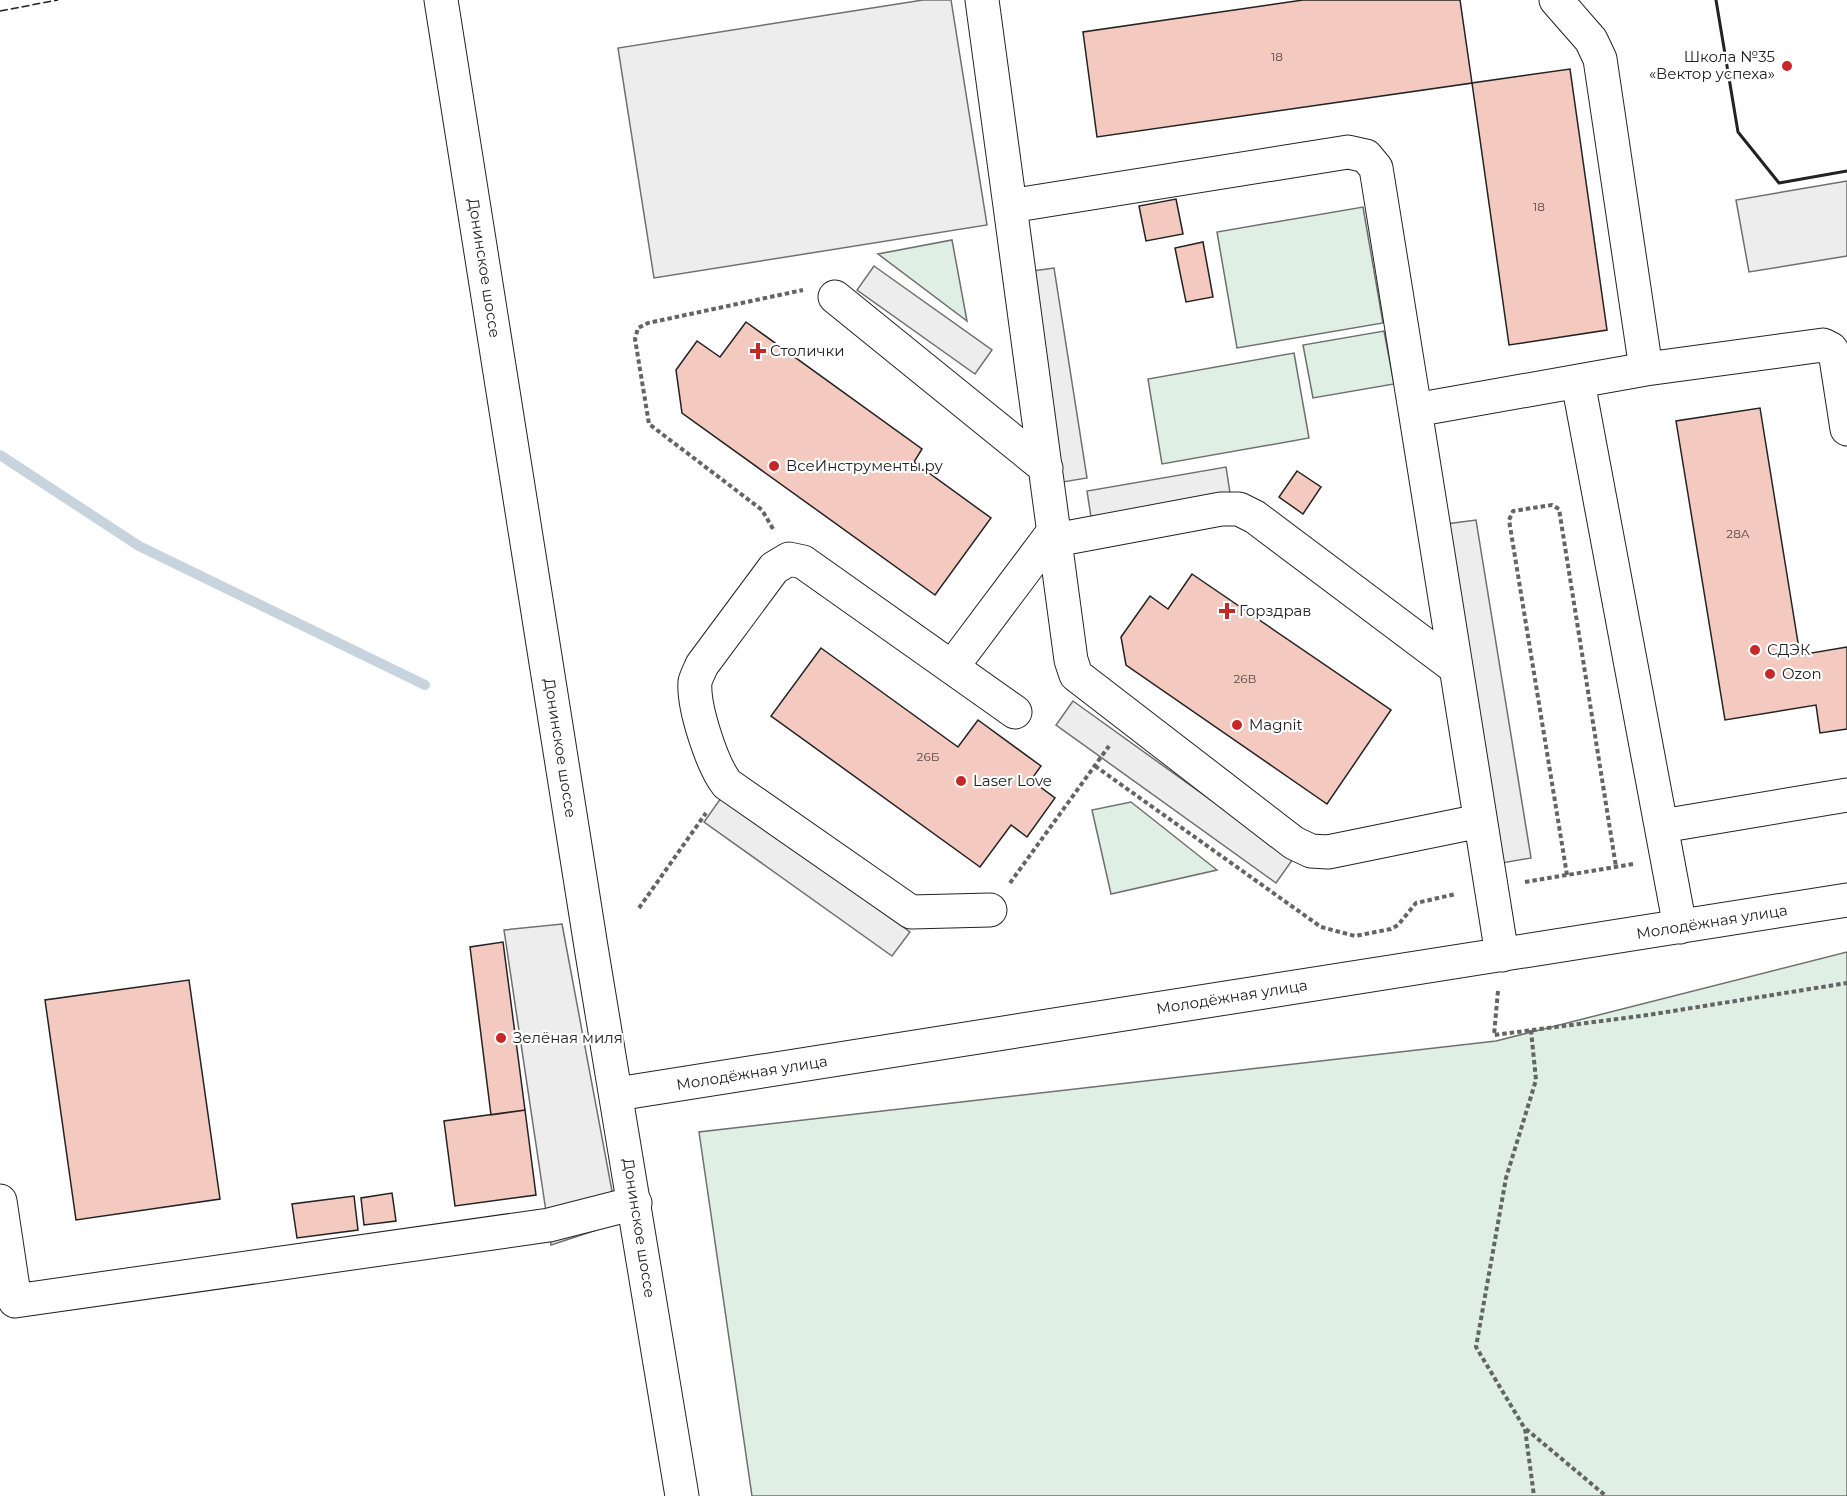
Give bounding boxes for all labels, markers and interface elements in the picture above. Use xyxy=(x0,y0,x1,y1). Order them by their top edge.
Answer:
place label: Школа №35 «Вектор успеха» xyxy=(1649,47,1775,83)
house number: 18 xyxy=(1271,49,1283,64)
marker: Школа №35 «Вектор успеха» xyxy=(1780,59,1794,73)
street label: Донинское шоссе xyxy=(464,197,505,339)
house number: 18 xyxy=(1533,199,1545,214)
place label: Столички xyxy=(770,341,845,360)
marker: Столички xyxy=(751,344,765,358)
place label: ВсеИнструменты.ру xyxy=(786,456,943,475)
marker: ВсеИнструменты.ру xyxy=(767,459,781,473)
house number: 28А xyxy=(1726,526,1750,541)
place label: Горздрав xyxy=(1239,601,1312,620)
marker: Горздрав xyxy=(1220,604,1234,618)
place label: СДЭК xyxy=(1767,640,1811,659)
marker: СДЭК xyxy=(1748,643,1762,657)
place label: Ozon xyxy=(1782,664,1822,683)
marker: Ozon xyxy=(1763,667,1777,681)
house number: 26В xyxy=(1233,671,1257,686)
street label: Донинское шоссе xyxy=(540,677,581,819)
place label: Magnit xyxy=(1249,715,1303,734)
marker: Magnit xyxy=(1230,718,1244,732)
house number: 26Б xyxy=(917,749,940,764)
place label: Laser Love xyxy=(973,771,1052,790)
marker: Laser Love xyxy=(954,774,968,788)
street label: Молодёжная улица xyxy=(1635,900,1789,943)
street label: Молодёжная улица xyxy=(1155,975,1309,1018)
place label: Зелёная миля xyxy=(513,1028,623,1047)
marker: Зелёная миля xyxy=(494,1031,508,1045)
street label: Молодёжная улица xyxy=(675,1051,829,1094)
street label: Донинское шоссе xyxy=(619,1157,660,1299)

